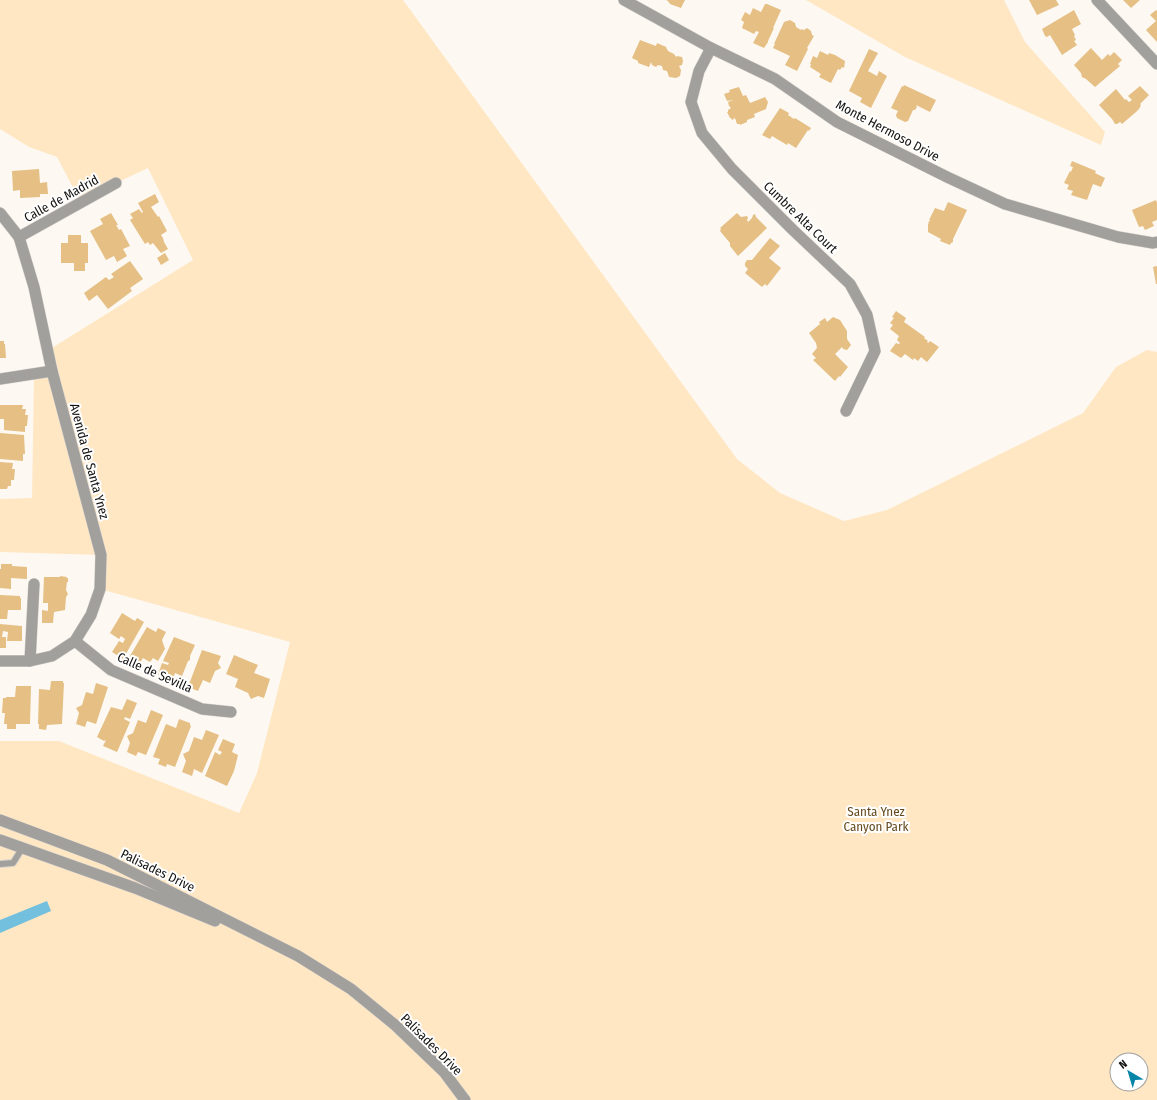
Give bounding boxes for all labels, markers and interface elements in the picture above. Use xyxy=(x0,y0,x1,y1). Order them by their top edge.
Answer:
street label: Monte Hermoso Drive xyxy=(833,97,942,164)
street label: Calle de Madrid xyxy=(21,172,101,225)
street label: Cumbre Alta Court xyxy=(761,178,841,257)
street label: Avenida de Santa Ynez xyxy=(67,402,112,521)
street label: Calle de Sevilla xyxy=(115,649,195,696)
park label: Santa Ynez Canyon Park xyxy=(843,804,910,834)
street label: Palisades Drive xyxy=(118,846,197,895)
street label: Palisades Drive xyxy=(398,1011,465,1078)
north arrow xyxy=(1109,1052,1149,1092)
text: N xyxy=(1117,1057,1130,1072)

